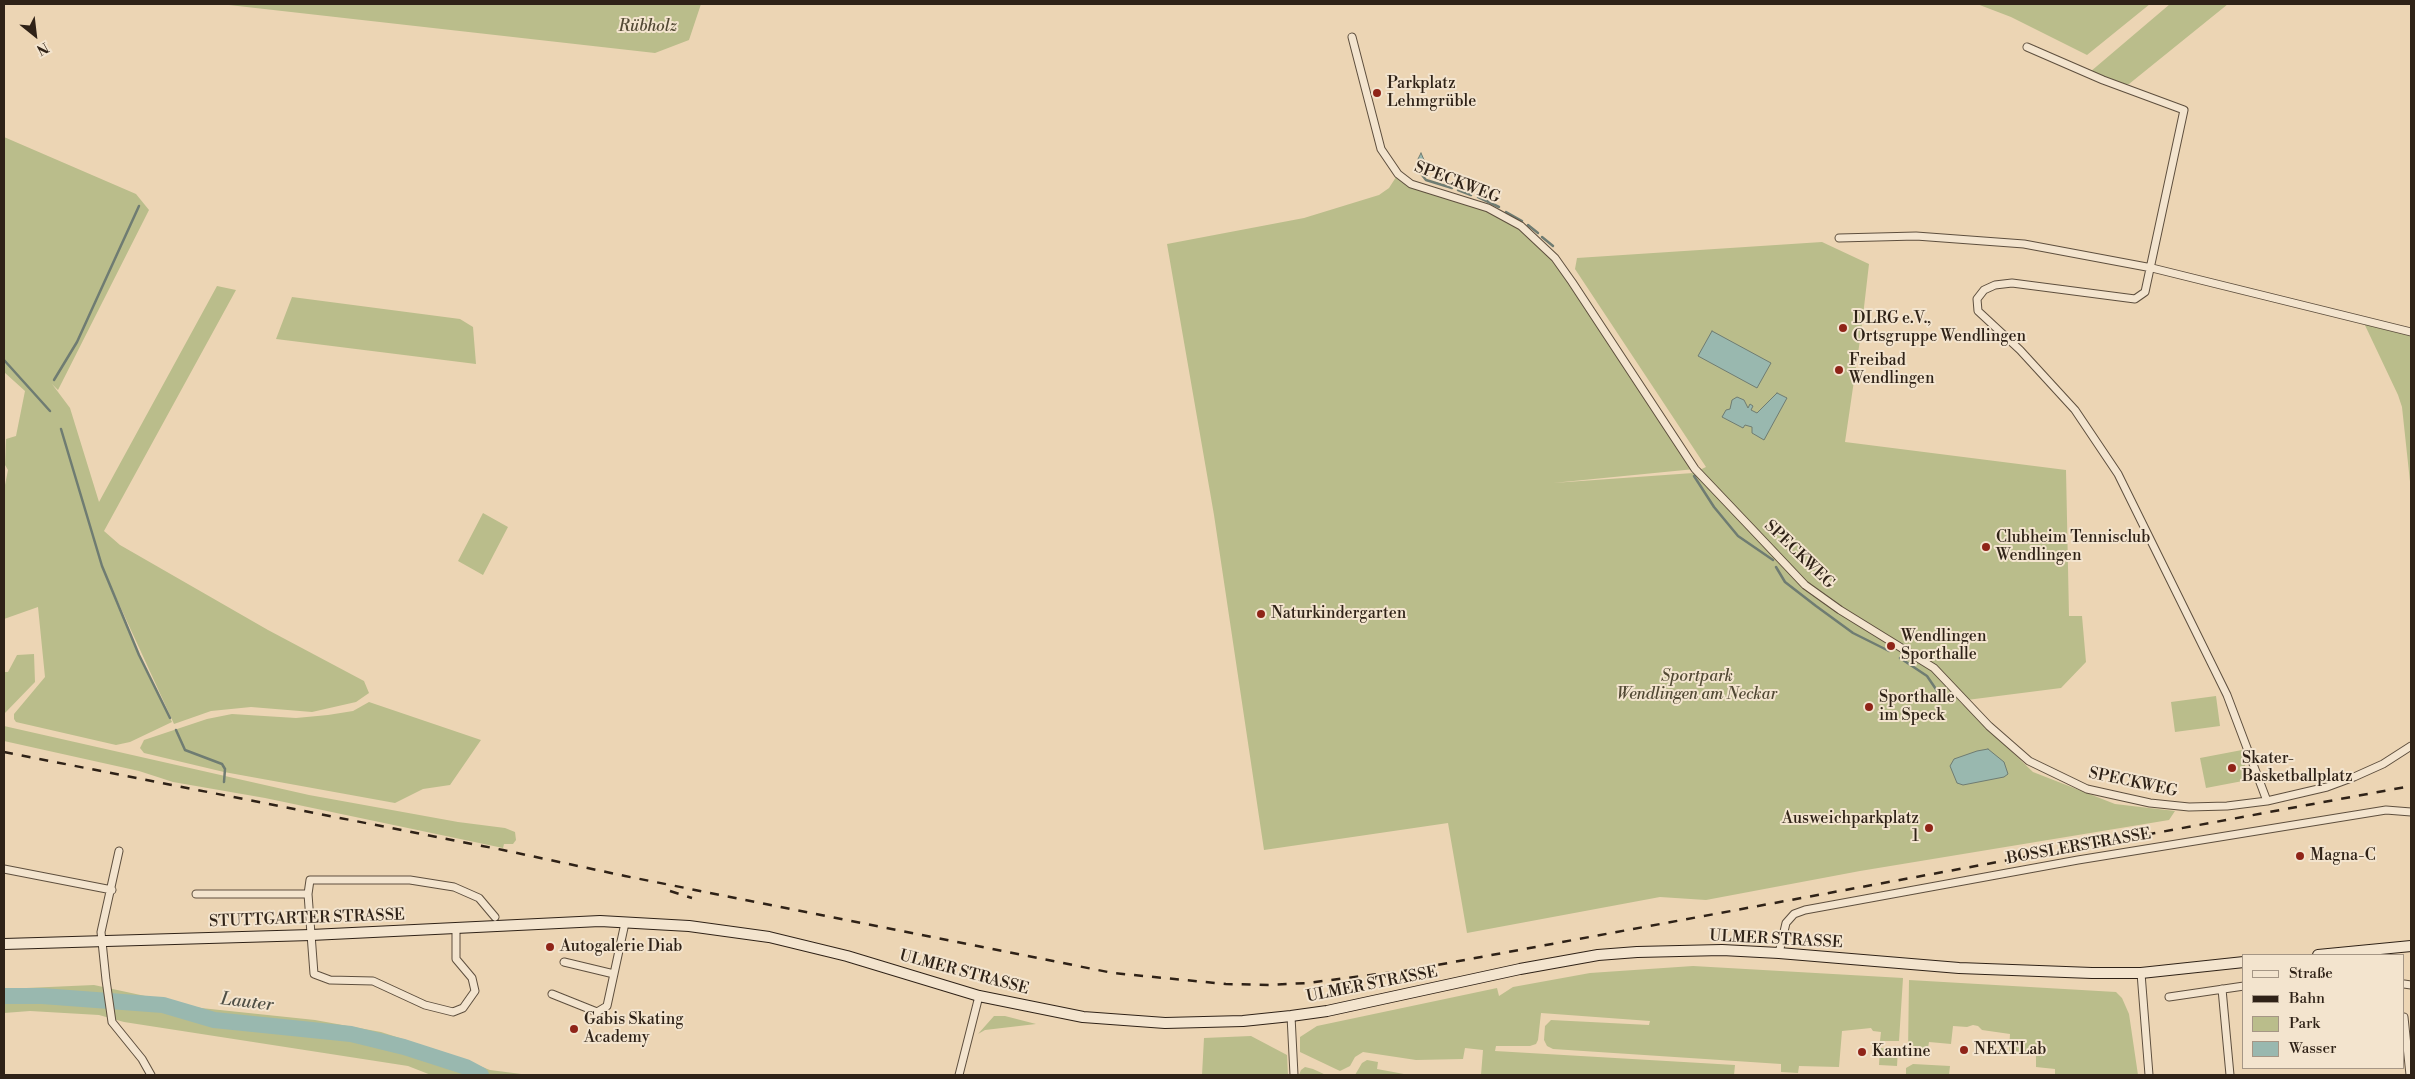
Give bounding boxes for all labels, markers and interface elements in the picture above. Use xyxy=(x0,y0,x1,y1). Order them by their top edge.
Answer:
north arrow xyxy=(10,10,60,60)
park label: Rübholz xyxy=(619,17,677,37)
text: N xyxy=(33,38,51,59)
place label: Parkplatz Lehmgrüble xyxy=(1387,74,1476,112)
marker: Parkplatz Lehmgrüble xyxy=(1371,87,1383,99)
street label: SPECKWEG xyxy=(1411,158,1503,208)
place label: DLRG e.V., Ortsgruppe Wendlingen xyxy=(1853,309,2026,347)
marker: DLRG e.V., Ortsgruppe Wendlingen xyxy=(1837,322,1849,334)
place label: Freibad Wendlingen xyxy=(1849,351,1934,389)
marker: Freibad Wendlingen xyxy=(1833,364,1845,376)
street label: SPECKWEG xyxy=(1760,517,1838,593)
place label: Clubheim Tennisclub Wendlingen xyxy=(1996,528,2150,566)
marker: Clubheim Tennisclub Wendlingen xyxy=(1980,541,1992,553)
place label: Naturkindergarten xyxy=(1271,604,1406,624)
marker: Naturkindergarten xyxy=(1255,608,1267,620)
place label: Wendlingen Sporthalle xyxy=(1901,627,1986,665)
marker: Wendlingen Sporthalle xyxy=(1885,640,1897,652)
park label: Sportpark Wendlingen am Neckar xyxy=(1617,667,1777,705)
place label: Sporthalle im Speck xyxy=(1879,688,1955,726)
marker: Sporthalle im Speck xyxy=(1863,701,1875,713)
place label: Skater- Basketballplatz xyxy=(2242,749,2353,787)
marker: Skater- Basketballplatz xyxy=(2226,762,2238,774)
street label: SPECKWEG xyxy=(2087,764,2179,802)
place label: Ausweichparkplatz 1 xyxy=(1782,809,1919,847)
marker: Ausweichparkplatz 1 xyxy=(1923,822,1935,834)
street label: BOSSLERSTRASSE xyxy=(2005,825,2153,869)
place label: Magna-C xyxy=(2310,846,2376,866)
marker: Magna-C xyxy=(2294,850,2306,862)
street label: STUTTGARTER STRASSE xyxy=(209,906,405,932)
street label: ULMER STRASSE xyxy=(1709,927,1843,953)
place label: Autogalerie Diab xyxy=(560,937,682,957)
marker: Autogalerie Diab xyxy=(544,941,556,953)
street label: ULMER STRASSE xyxy=(897,946,1031,1000)
legend xyxy=(2242,954,2405,1069)
street label: ULMER STRASSE xyxy=(1305,963,1439,1007)
text: Straße xyxy=(2289,964,2333,983)
water label: Lauter xyxy=(219,989,275,1017)
text: Bahn xyxy=(2289,989,2325,1008)
place label: Gabis Skating Academy xyxy=(584,1010,684,1048)
text: Park xyxy=(2289,1014,2320,1033)
marker: Gabis Skating Academy xyxy=(568,1023,580,1035)
text: Wasser xyxy=(2289,1039,2336,1058)
place label: NEXTLab xyxy=(1974,1040,2046,1060)
place label: Kantine xyxy=(1872,1042,1930,1062)
marker: NEXTLab xyxy=(1958,1044,1970,1056)
marker: Kantine xyxy=(1856,1046,1868,1058)

